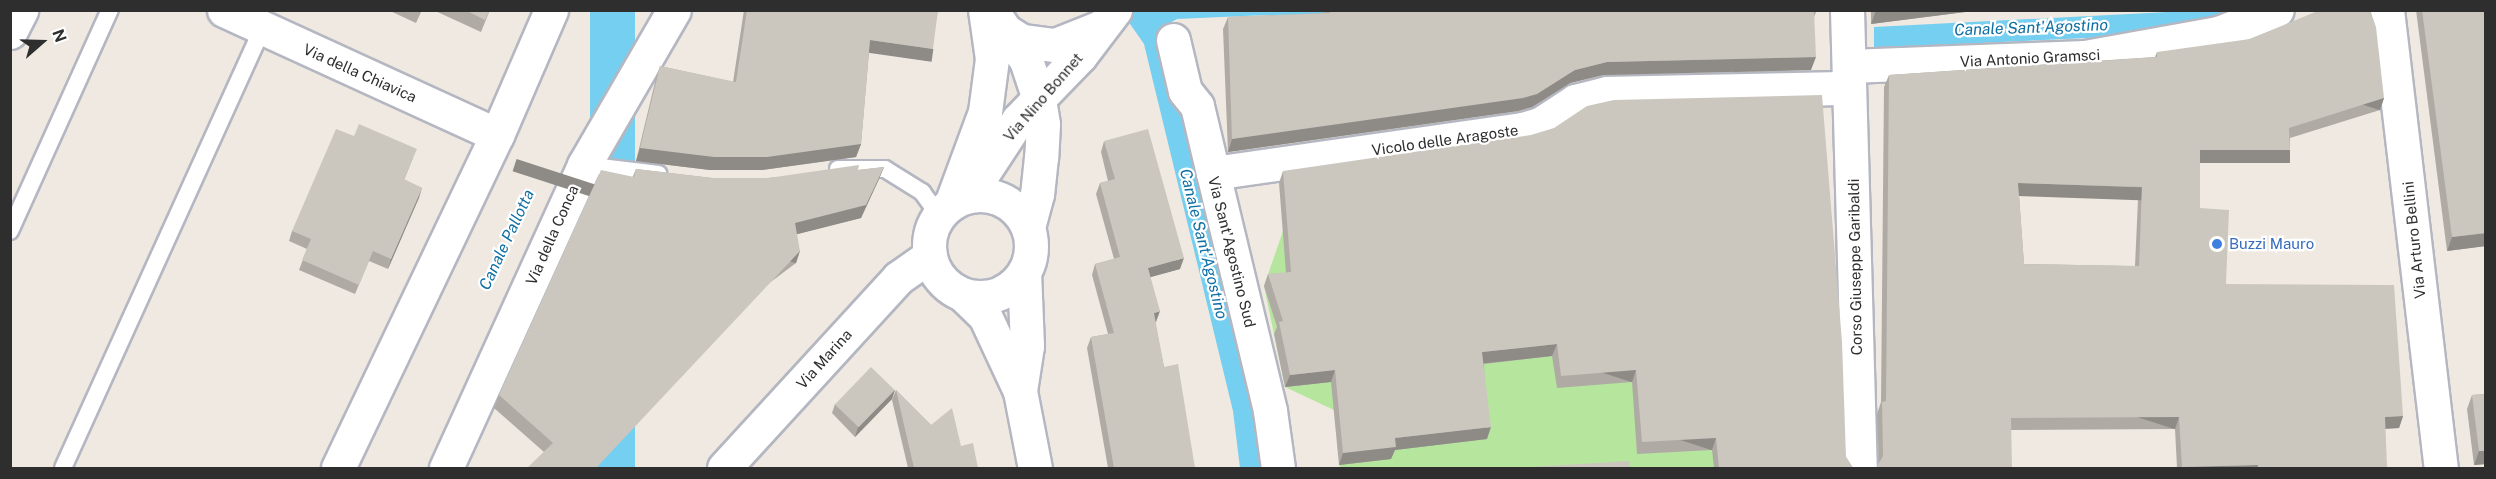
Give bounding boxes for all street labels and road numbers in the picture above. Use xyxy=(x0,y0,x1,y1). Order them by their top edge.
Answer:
street label: Via della Chiavica xyxy=(300,40,420,106)
street label: Via Antonio Gramsci xyxy=(1959,45,2101,71)
street label: Via Nino Bonnet xyxy=(1000,49,1086,145)
street label: Vicolo delle Aragoste xyxy=(1370,121,1520,159)
street label: Via Sant'Agostino Sud xyxy=(1205,175,1259,329)
street label: Corso Giuseppe Garibaldi xyxy=(1844,178,1866,356)
street label: Via Arturo Bellini xyxy=(2399,180,2429,300)
street label: Via della Conca xyxy=(522,182,582,288)
street label: Via Marina xyxy=(793,326,855,392)

